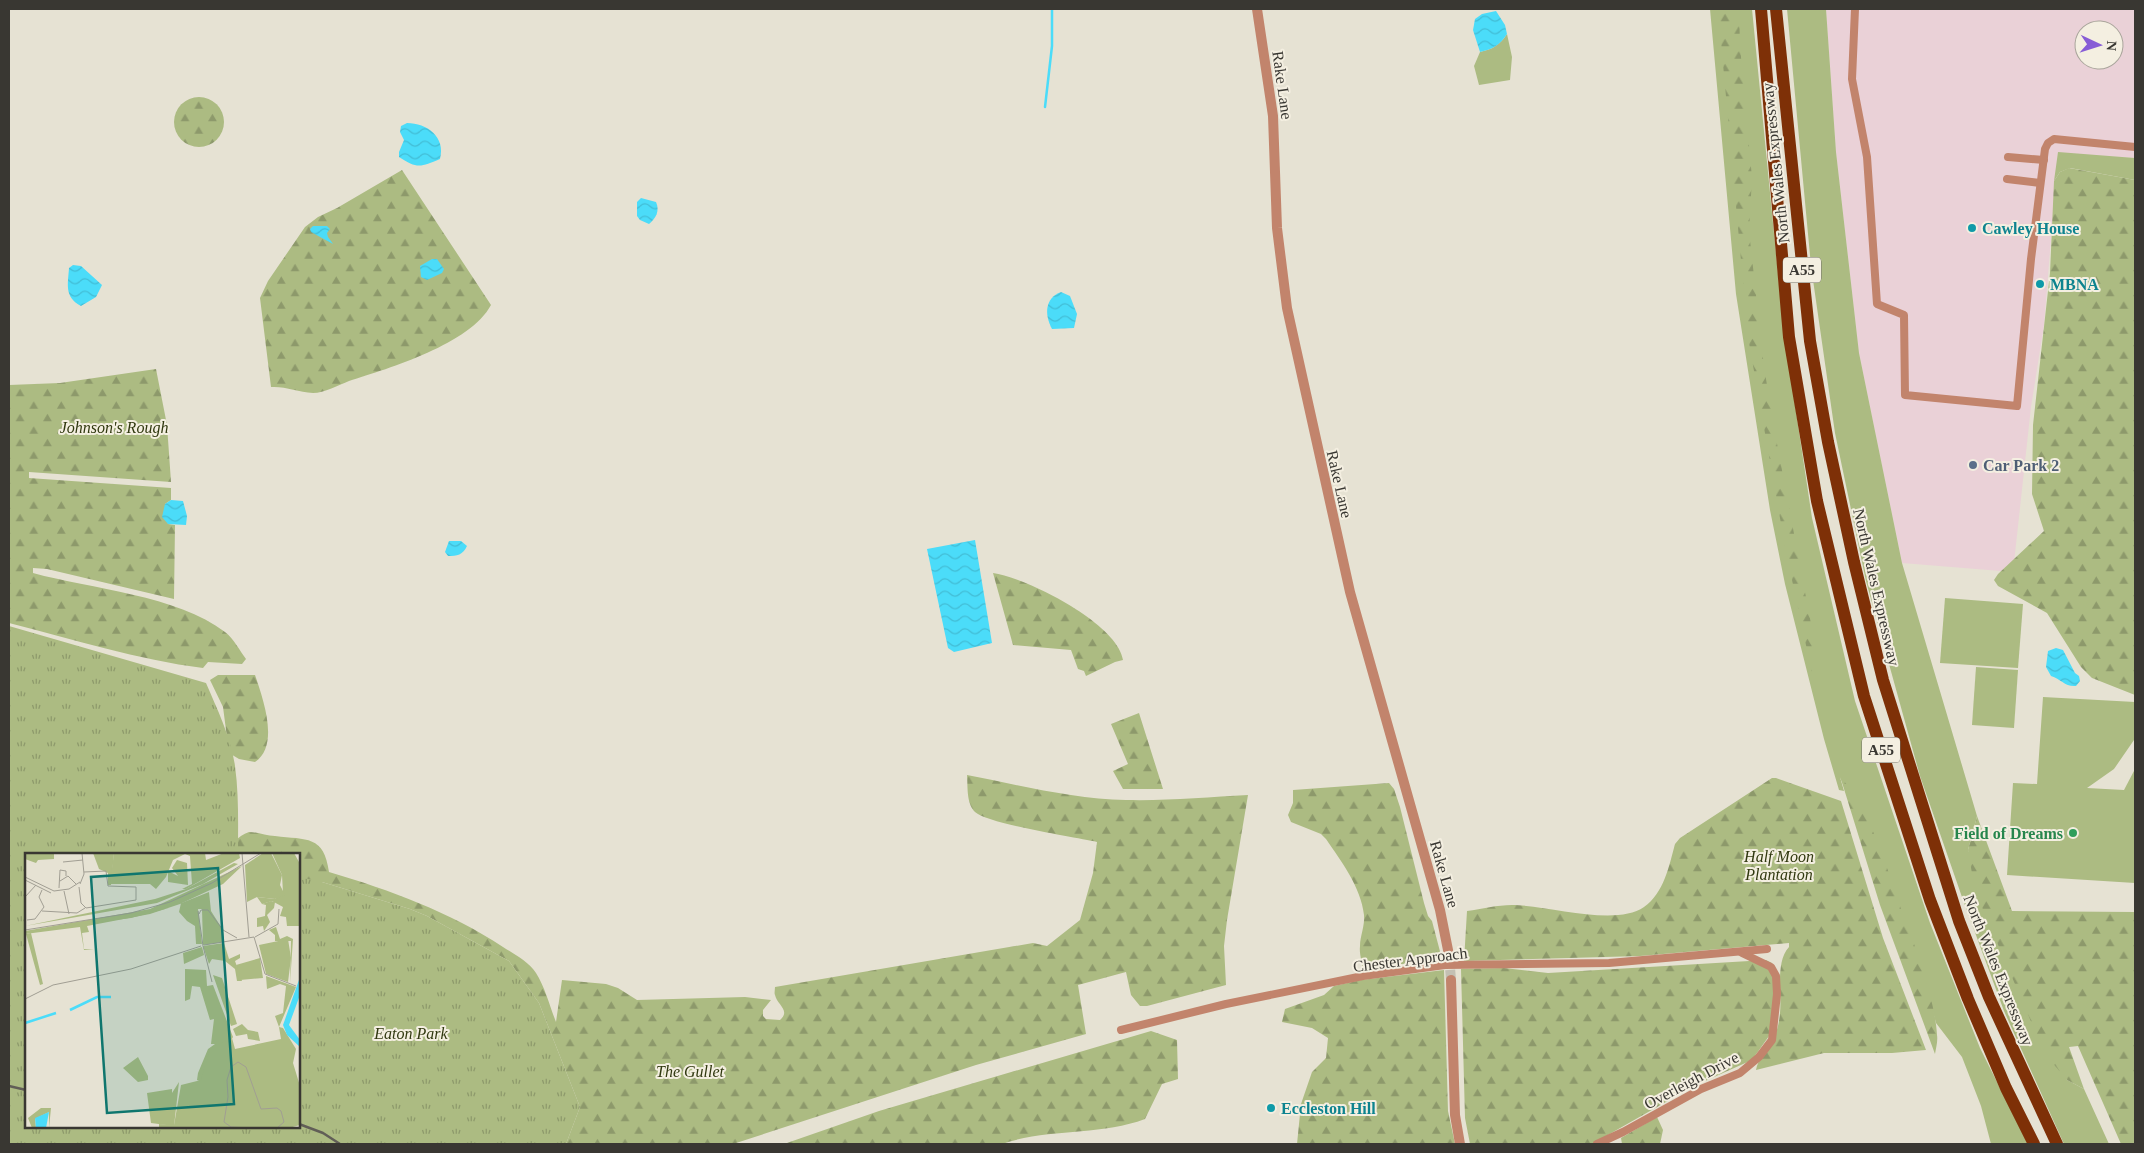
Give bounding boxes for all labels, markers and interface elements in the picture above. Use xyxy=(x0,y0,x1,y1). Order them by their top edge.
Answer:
north arrow xyxy=(2074,20,2124,70)
text: N xyxy=(2104,40,2119,51)
street label: Rake Lane xyxy=(1269,50,1296,120)
street label: North Wales Expressway xyxy=(1759,82,1793,244)
place label: Cawley House xyxy=(1982,220,2079,238)
marker: Cawley House xyxy=(1966,222,1978,234)
road number: A55 xyxy=(1783,258,1821,282)
place label: MBNA xyxy=(2050,276,2099,293)
marker: MBNA xyxy=(2034,278,2046,290)
park label: Johnson's Rough xyxy=(60,419,168,437)
street label: Rake Lane xyxy=(1323,449,1356,520)
place label: Car Park 2 xyxy=(1983,457,2059,474)
marker: Car Park 2 xyxy=(1967,459,1979,471)
street label: North Wales Expressway xyxy=(1849,507,1903,668)
road number: A55 xyxy=(1862,738,1900,762)
place label: Field of Dreams xyxy=(1954,825,2063,842)
marker: Field of Dreams xyxy=(2067,827,2079,839)
street label: Rake Lane xyxy=(1427,839,1462,910)
park label: Half Moon Plantation xyxy=(1743,848,1814,883)
inset map xyxy=(25,853,300,1128)
street label: North Wales Expressway xyxy=(1960,892,2037,1048)
street label: Chester Approach xyxy=(1352,944,1468,976)
park label: Eaton Park xyxy=(373,1025,449,1042)
street label: Overleigh Drive xyxy=(1641,1048,1742,1113)
park label: The Gullet xyxy=(656,1063,725,1080)
place label: Eccleston Hill xyxy=(1281,1100,1376,1117)
marker: Eccleston Hill xyxy=(1265,1102,1277,1114)

